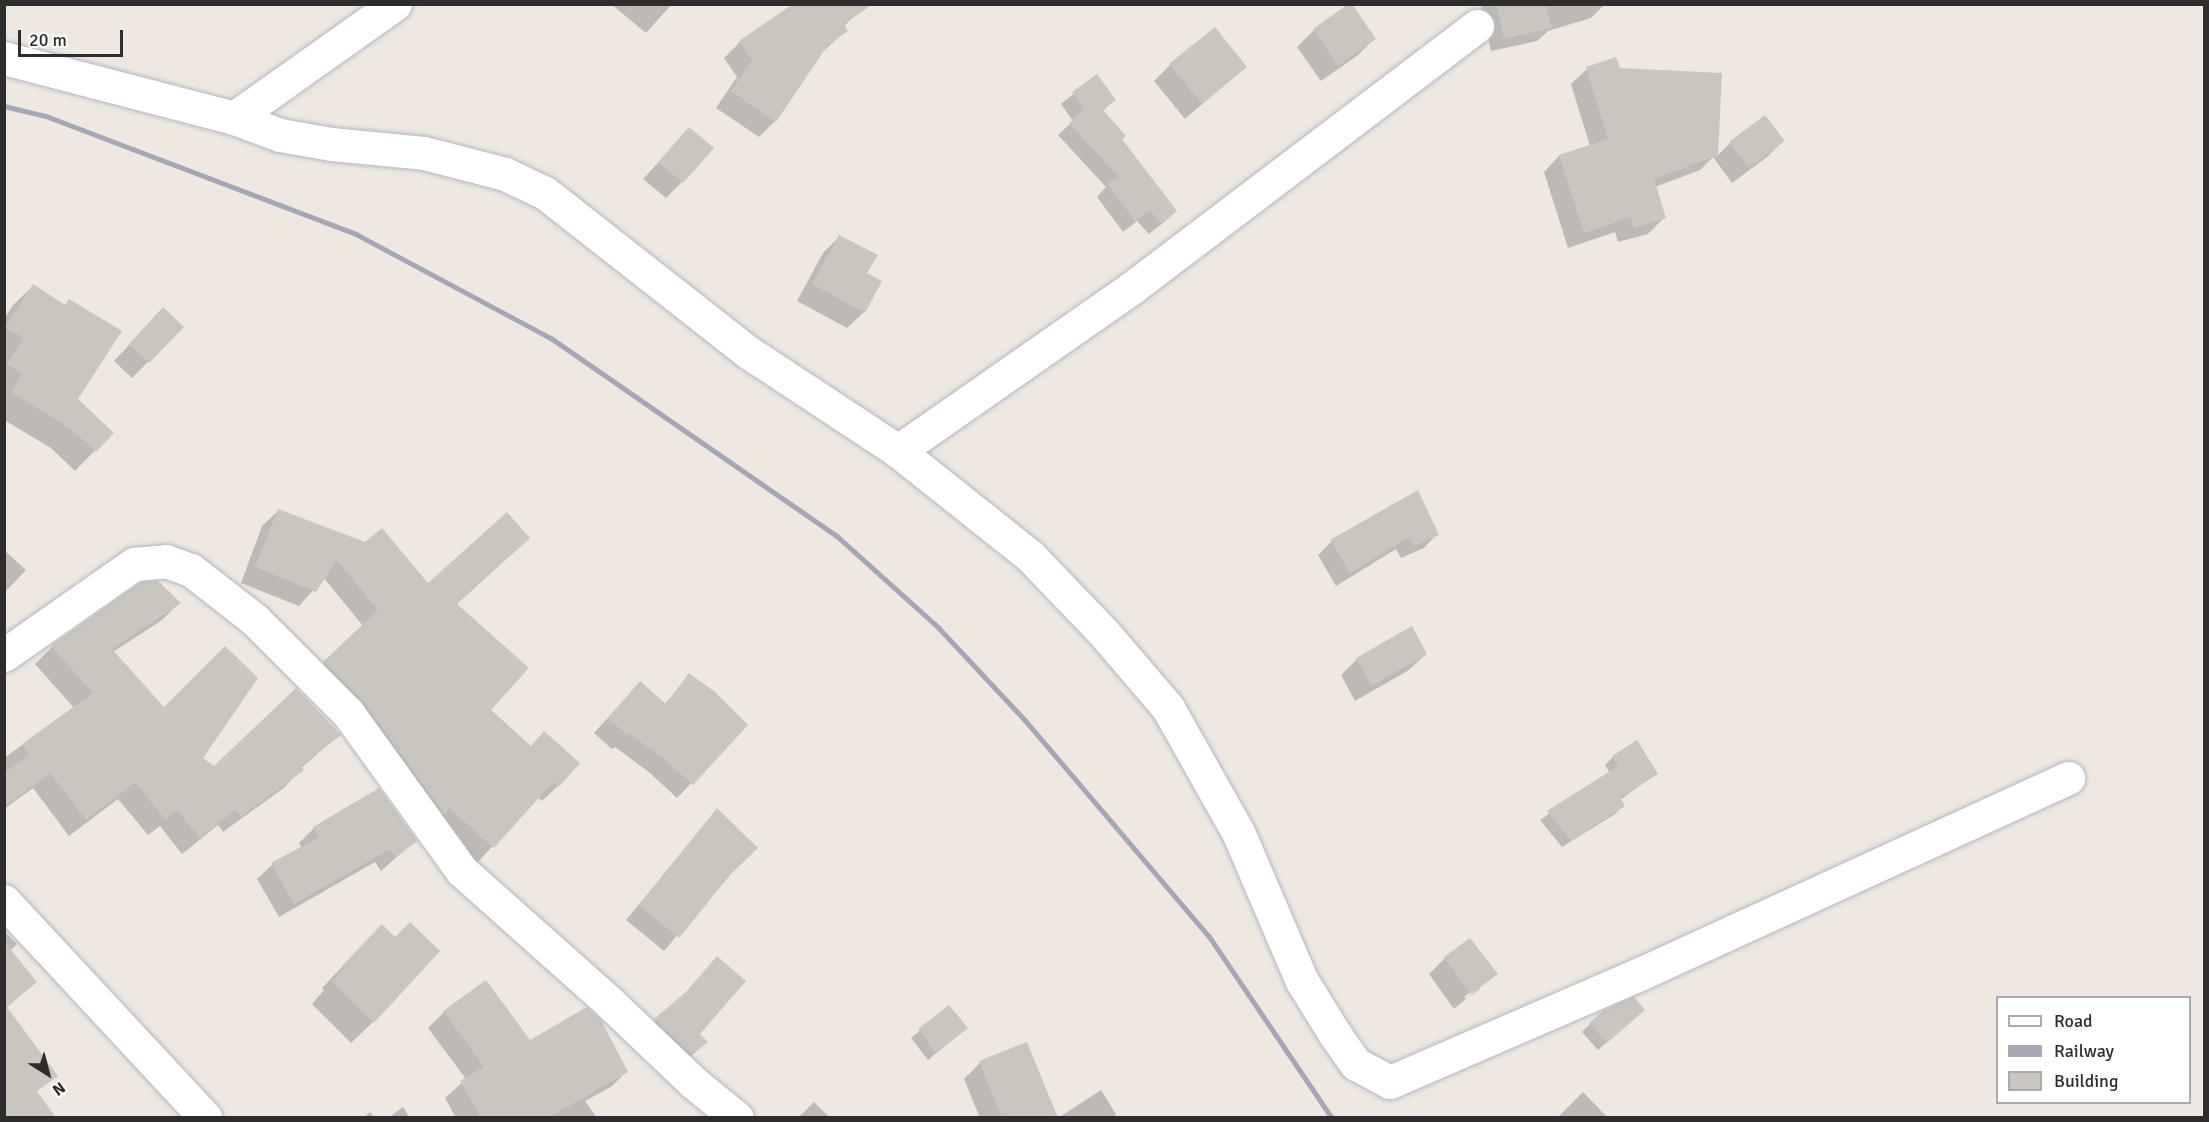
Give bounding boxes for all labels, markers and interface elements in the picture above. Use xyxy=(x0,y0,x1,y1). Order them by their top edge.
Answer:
scale bar xyxy=(21,18,126,56)
text: 20 m xyxy=(29,29,67,51)
legend xyxy=(1996,996,2191,1104)
text: Road xyxy=(2054,1010,2093,1032)
text: Railway xyxy=(2054,1040,2114,1062)
north arrow xyxy=(18,1044,78,1104)
text: Building xyxy=(2054,1070,2118,1092)
text: N xyxy=(48,1077,69,1100)

